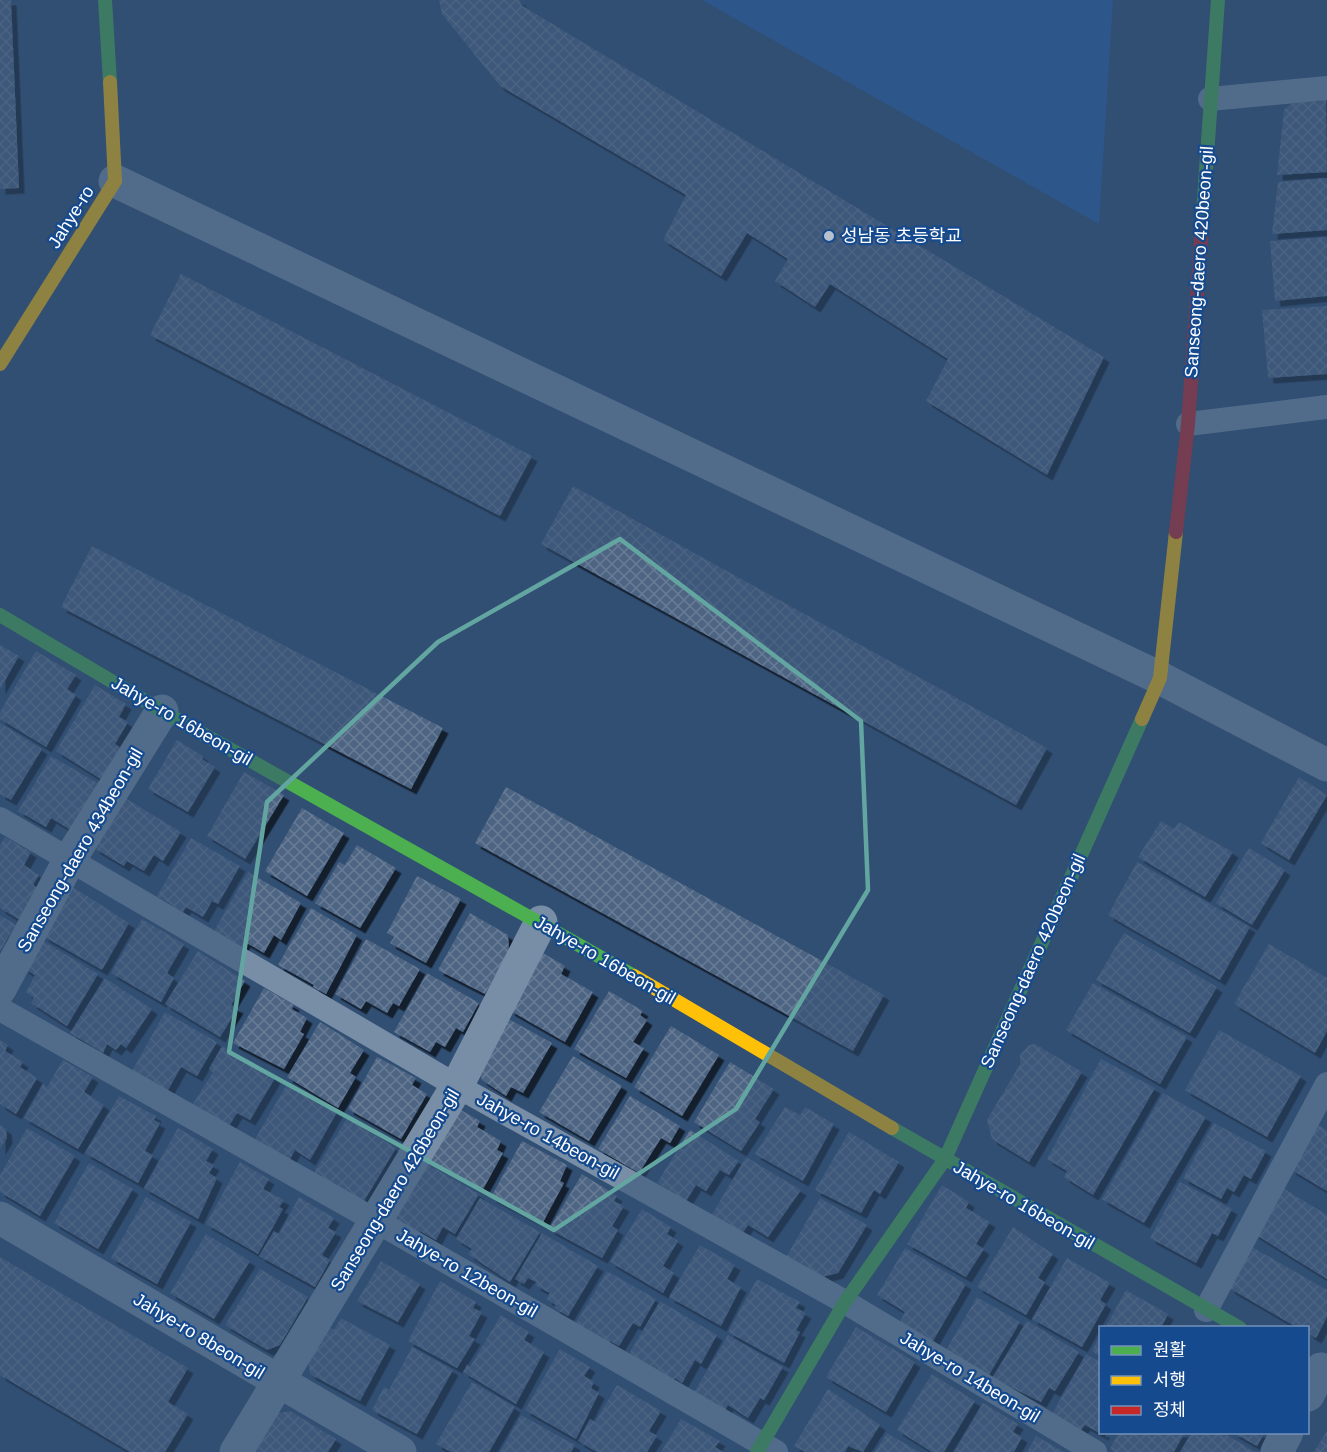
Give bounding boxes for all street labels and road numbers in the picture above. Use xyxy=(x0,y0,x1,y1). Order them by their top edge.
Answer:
street label: Sanseong-daero 420beon-gil xyxy=(1181,145,1217,379)
street label: Jahye-ro xyxy=(44,182,98,252)
street label: Jahye-ro 16beon-gil xyxy=(108,673,256,769)
street label: Sanseong-daero 434beon-gil xyxy=(13,744,147,956)
street label: Sanseong-daero 420beon-gil xyxy=(977,851,1089,1071)
street label: Jahye-ro 16beon-gil xyxy=(531,912,679,1008)
street label: Sanseong-daero 426beon-gil xyxy=(327,1085,463,1295)
street label: Jahye-ro 14beon-gil xyxy=(474,1089,622,1183)
street label: Jahye-ro 16beon-gil xyxy=(950,1157,1098,1253)
street label: Jahye-ro 12beon-gil xyxy=(393,1225,541,1321)
street label: Jahye-ro 8beon-gil xyxy=(130,1289,268,1383)
street label: Jahye-ro 14beon-gil xyxy=(897,1327,1043,1427)

